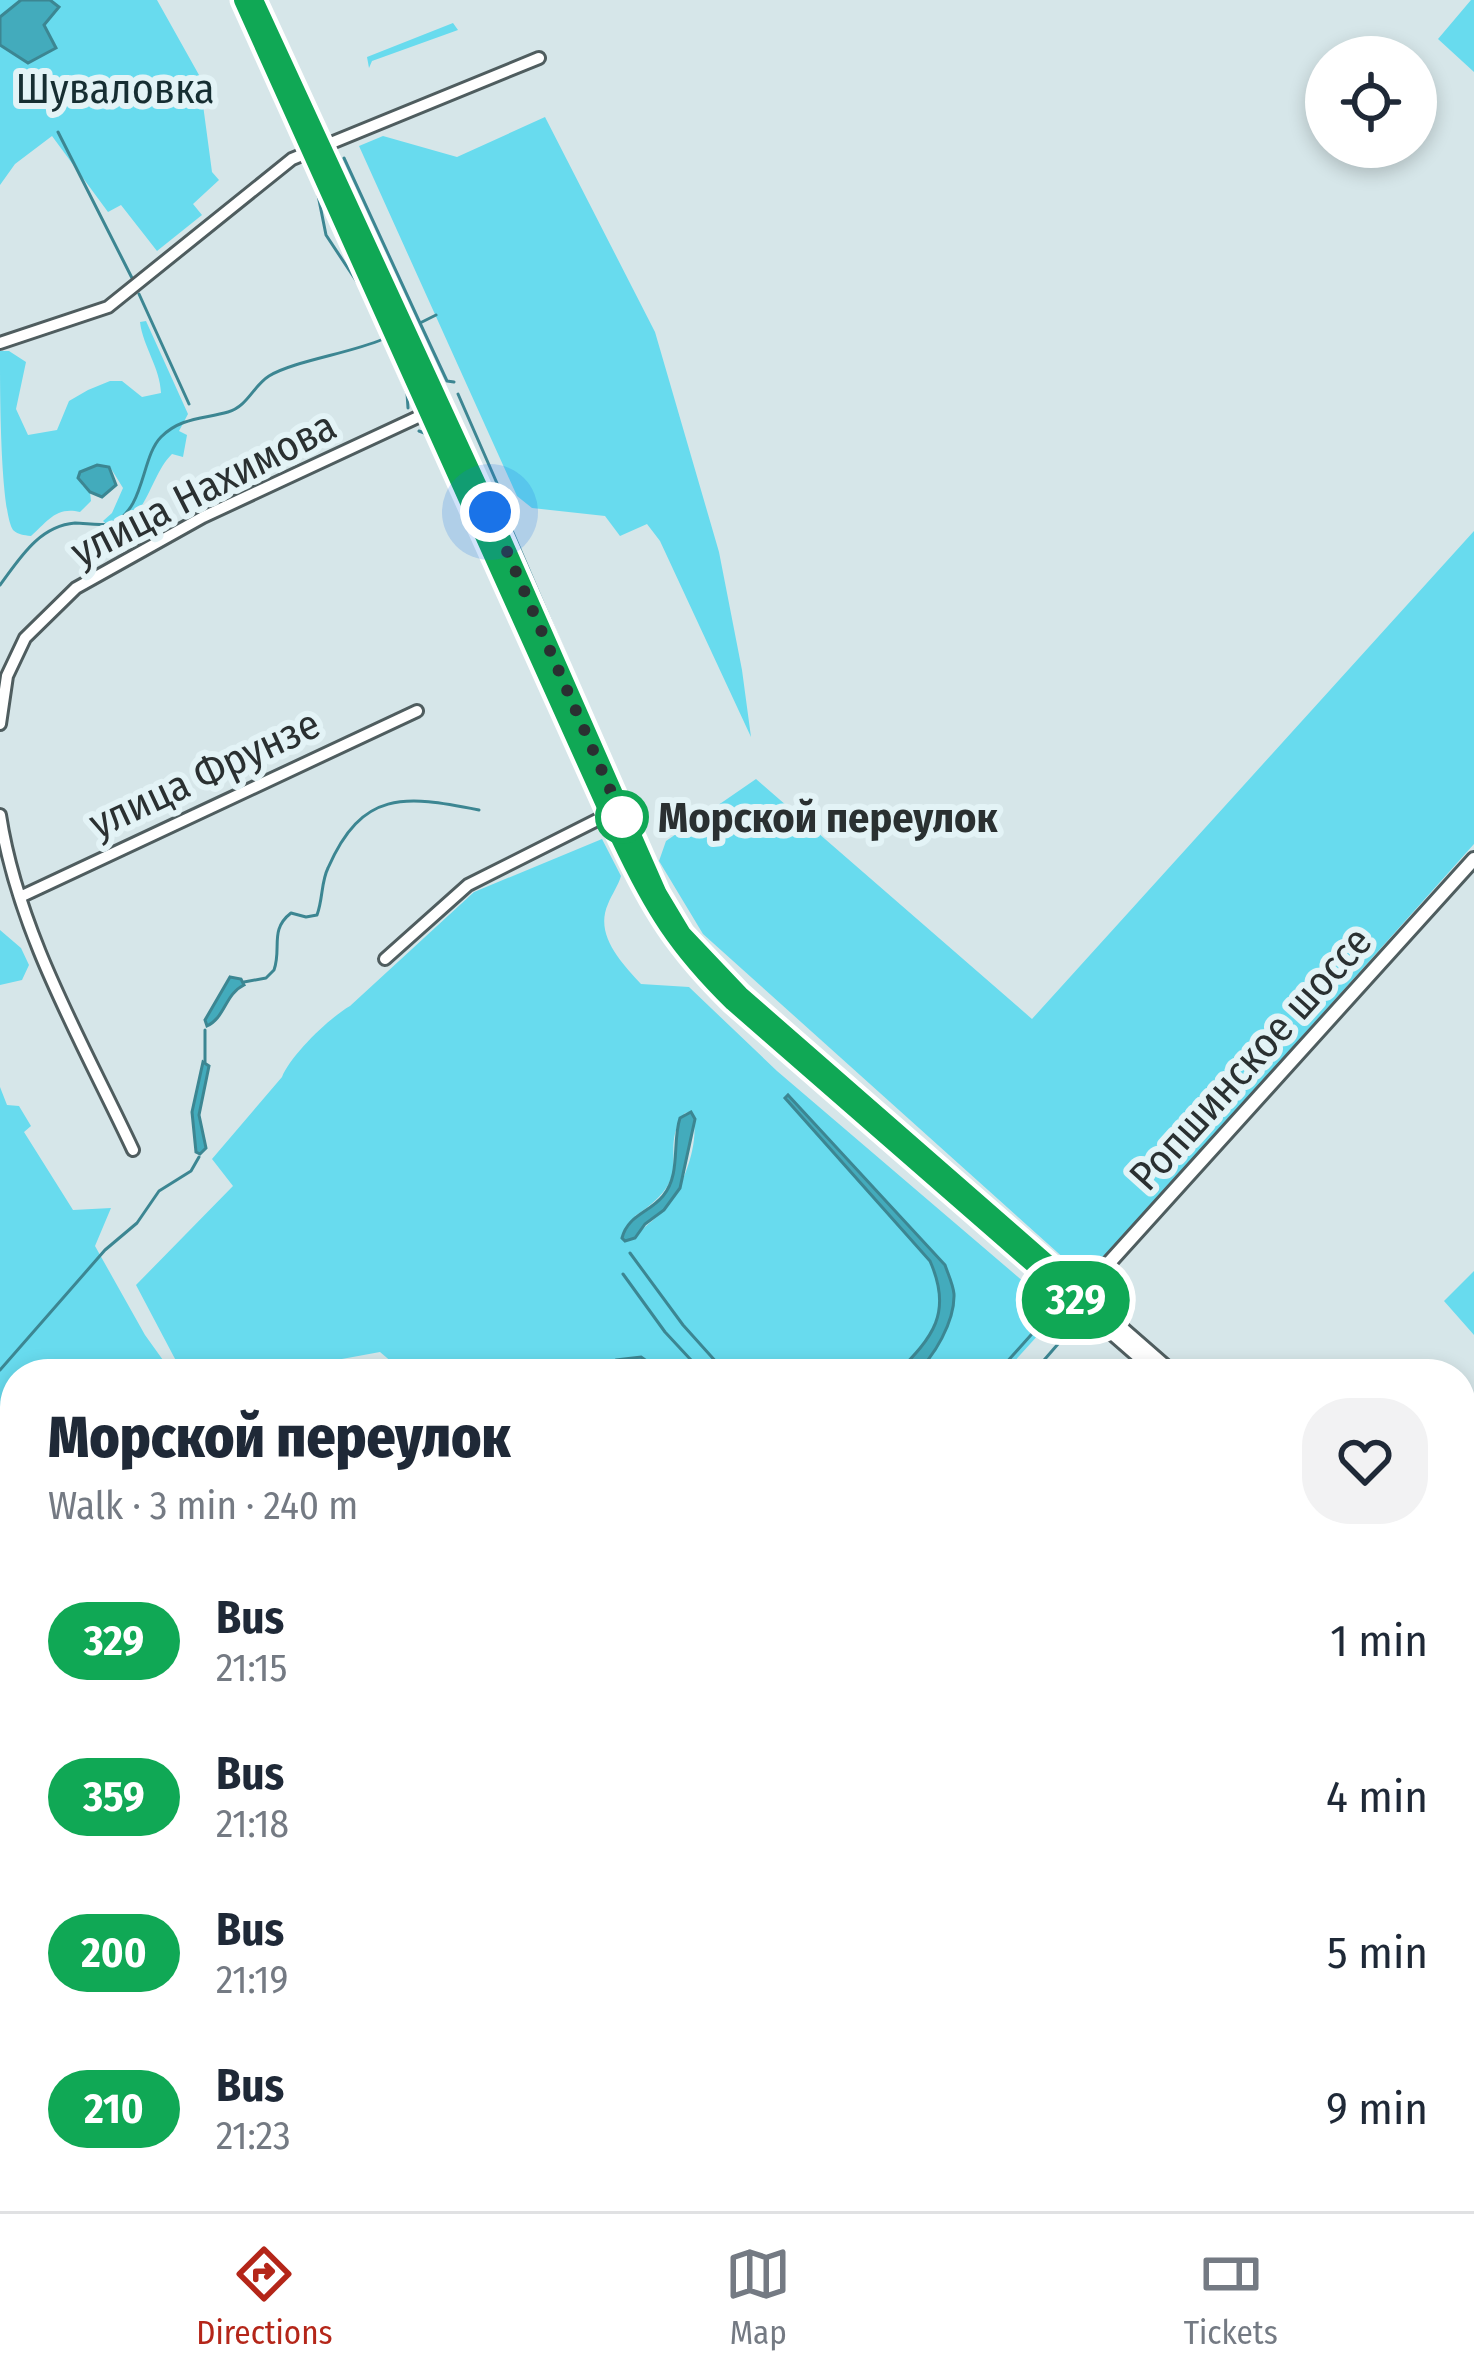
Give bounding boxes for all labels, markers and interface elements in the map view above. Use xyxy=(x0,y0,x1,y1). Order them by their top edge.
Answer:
map controls xyxy=(1305,36,1437,168)
button: locate xyxy=(1305,36,1437,168)
park label: Шуваловка xyxy=(15,64,215,114)
street label: улица Нахимова xyxy=(62,401,344,577)
your location xyxy=(460,482,520,542)
street label: улица Фрунзе xyxy=(81,699,328,849)
marker: Морской переулок xyxy=(597,792,647,842)
place label: Морской переулок xyxy=(658,793,998,843)
street label: Ропшинское шоссе xyxy=(1119,917,1382,1201)
line badge: 329 xyxy=(1007,1261,1145,1339)
text: 329 xyxy=(1046,1275,1106,1325)
button: heart xyxy=(1302,1398,1428,1524)
text: Морской переулок xyxy=(48,1404,511,1472)
text: Walk · 3 min · 240 m xyxy=(48,1483,358,1529)
text: Bus xyxy=(216,1591,284,1645)
text: 1 min xyxy=(1330,1614,1428,1668)
text: 329 xyxy=(84,1616,144,1666)
text: 21:15 xyxy=(216,1645,287,1691)
text: Bus xyxy=(216,1747,284,1801)
text: 4 min xyxy=(1326,1770,1428,1824)
text: 359 xyxy=(83,1772,145,1822)
text: 21:18 xyxy=(216,1801,289,1847)
text: Bus xyxy=(216,1903,284,1957)
text: 5 min xyxy=(1327,1926,1428,1980)
text: 200 xyxy=(81,1928,147,1978)
text: 21:19 xyxy=(216,1957,288,2003)
text: Bus xyxy=(216,2059,284,2113)
text: 9 min xyxy=(1326,2082,1428,2136)
text: 210 xyxy=(84,2084,144,2134)
text: 21:23 xyxy=(216,2113,291,2159)
tab: Directions xyxy=(196,2241,333,2353)
tab: Map xyxy=(725,2241,791,2353)
tab: Tickets xyxy=(1184,2241,1278,2353)

